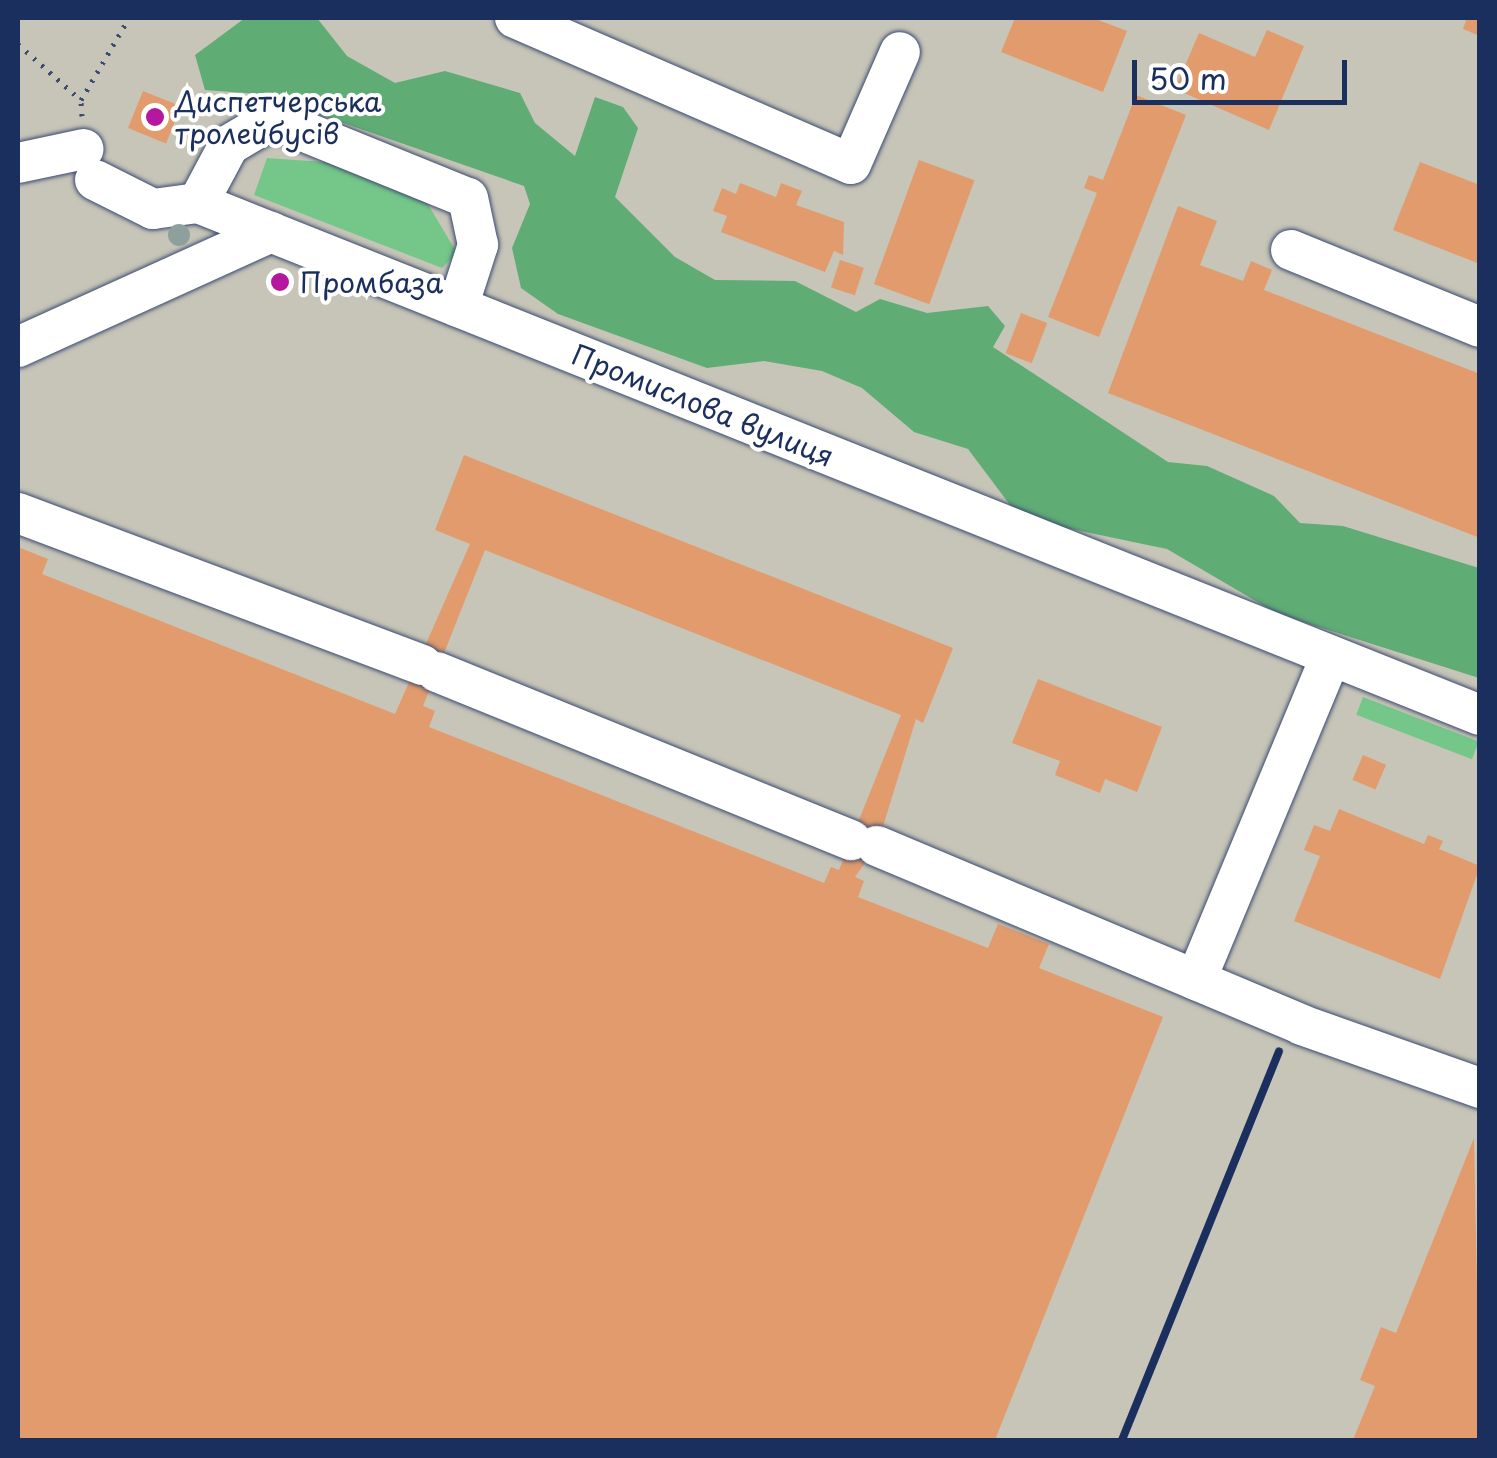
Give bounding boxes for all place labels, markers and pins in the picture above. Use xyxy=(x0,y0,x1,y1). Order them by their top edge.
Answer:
place label: Диспетчерська тролейбусів xyxy=(175,84,381,150)
marker: Диспетчерська тролейбусів xyxy=(144,106,166,128)
place label: Промбаза xyxy=(300,265,443,299)
marker: Промбаза xyxy=(269,271,291,293)

